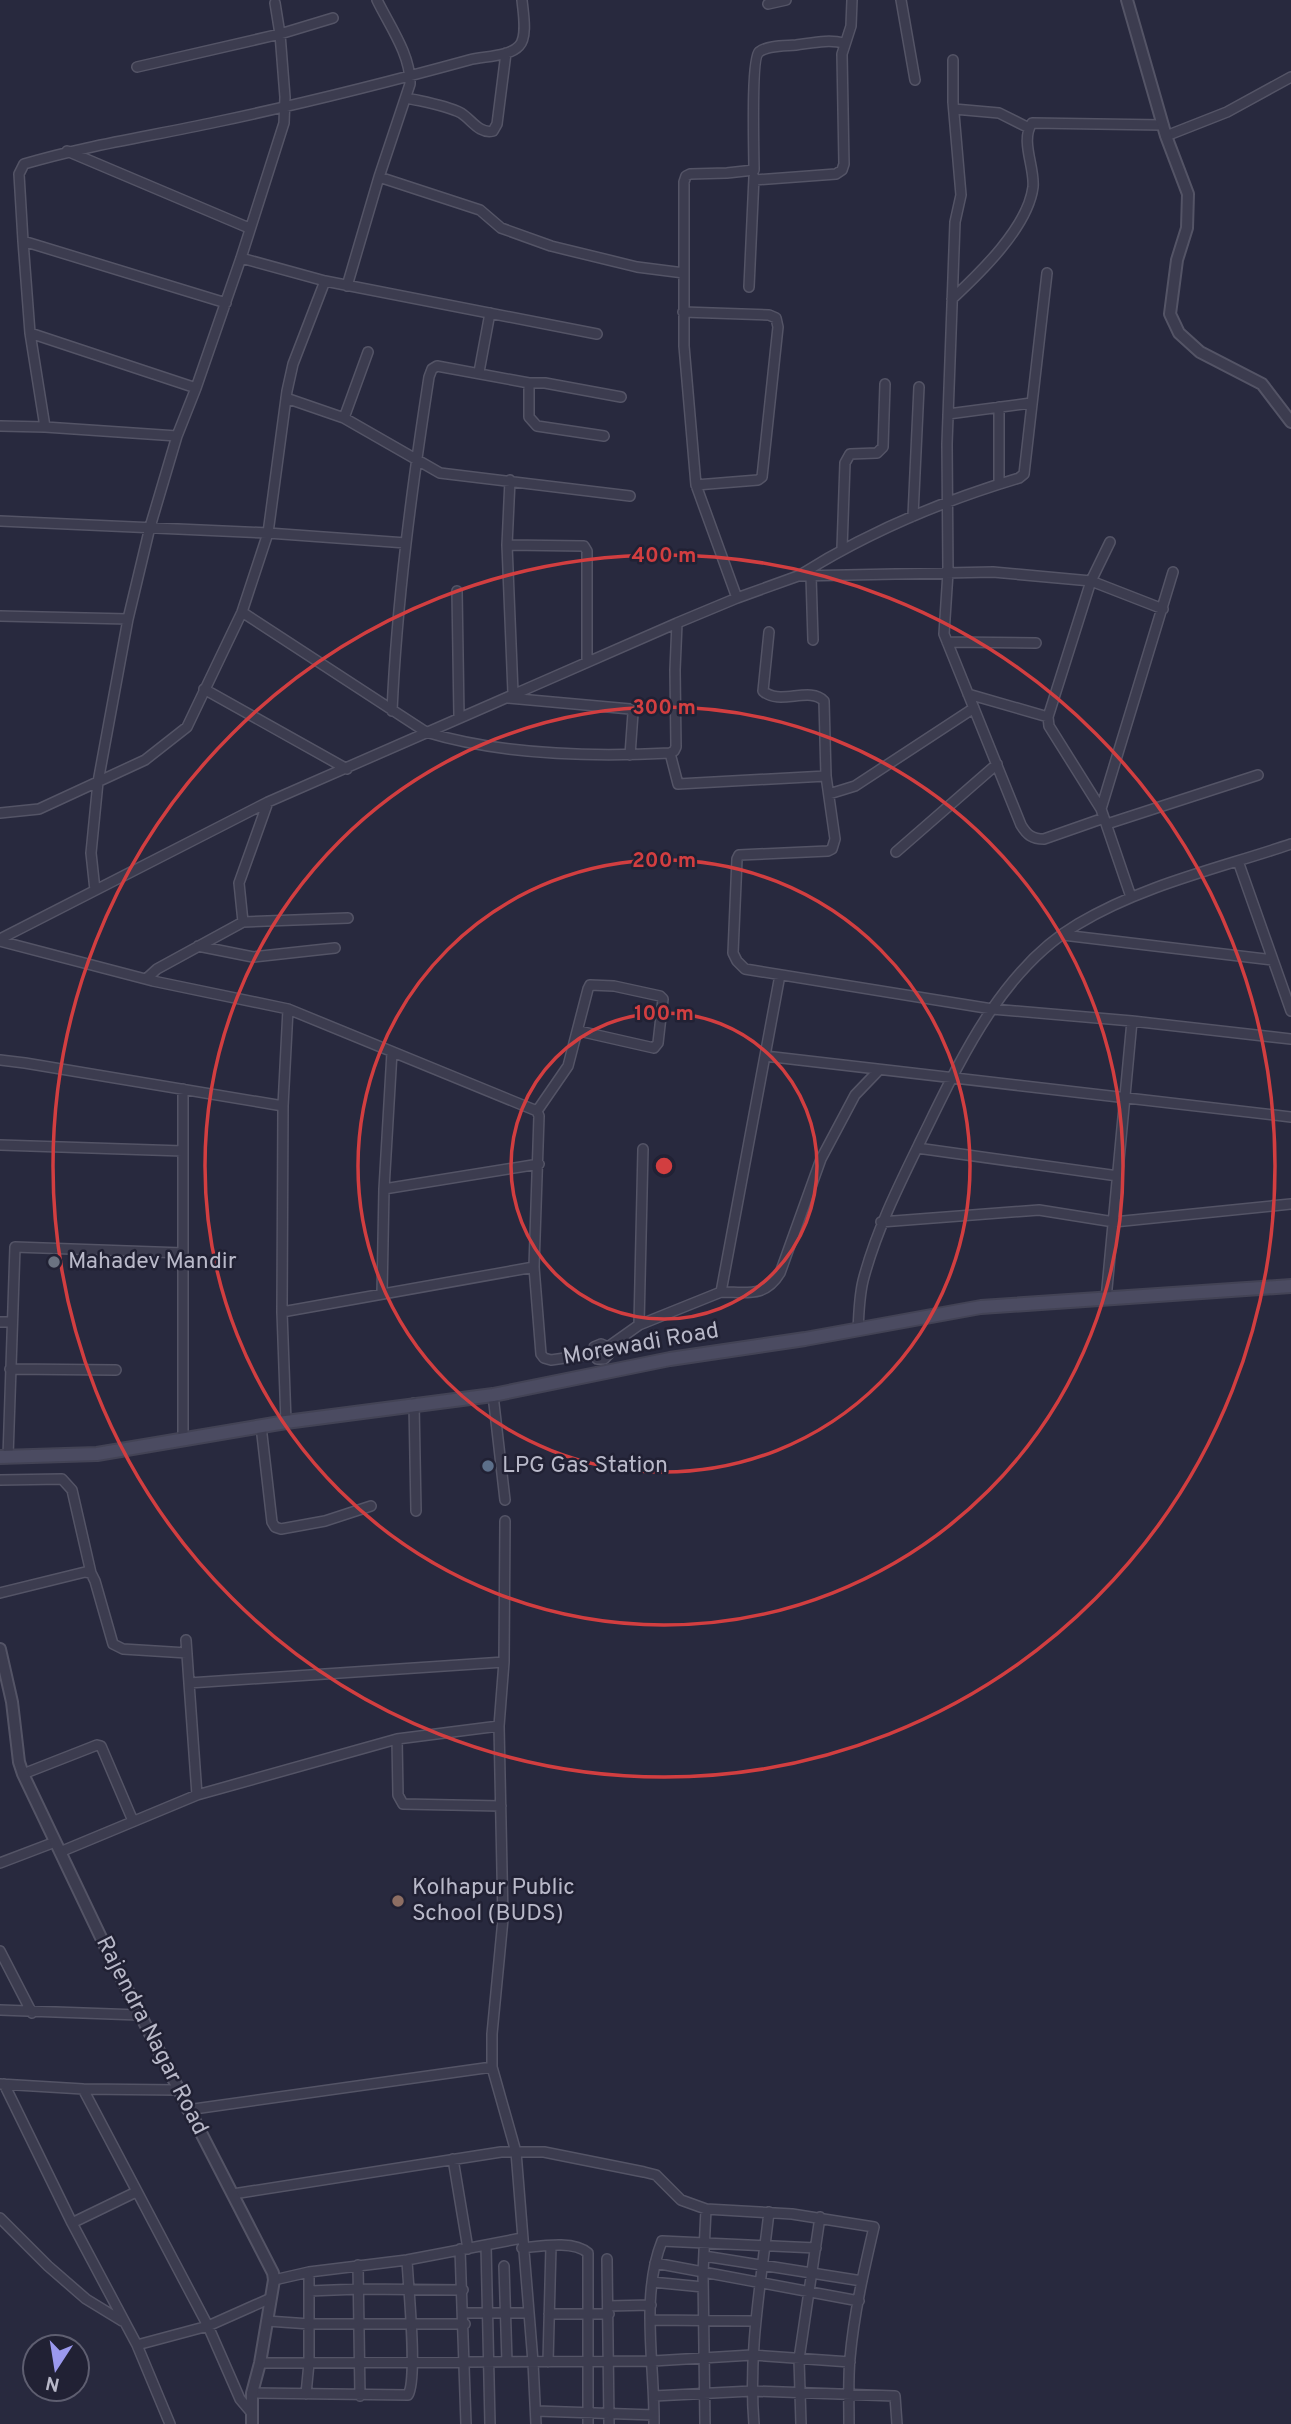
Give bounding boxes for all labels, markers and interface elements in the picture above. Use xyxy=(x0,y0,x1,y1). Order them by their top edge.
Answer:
text: 400 m xyxy=(632,543,696,570)
text: 300 m xyxy=(632,695,696,722)
text: 200 m xyxy=(632,848,696,875)
text: 100 m xyxy=(634,1001,694,1028)
centre of rings xyxy=(652,1154,676,1178)
place label: Mahadev Mandir xyxy=(68,1248,237,1277)
marker: Mahadev Mandir xyxy=(46,1254,62,1270)
street label: Morewadi Road xyxy=(561,1317,721,1373)
place label: LPG Gas Station xyxy=(502,1452,668,1481)
marker: LPG Gas Station xyxy=(480,1458,496,1474)
place label: Kolhapur Public School (BUDS) xyxy=(412,1874,575,1929)
marker: Kolhapur Public School (BUDS) xyxy=(390,1893,406,1909)
street label: Rajendra Nagar Road xyxy=(88,1932,214,2140)
north arrow xyxy=(21,2333,91,2403)
text: N xyxy=(44,2370,62,2396)

